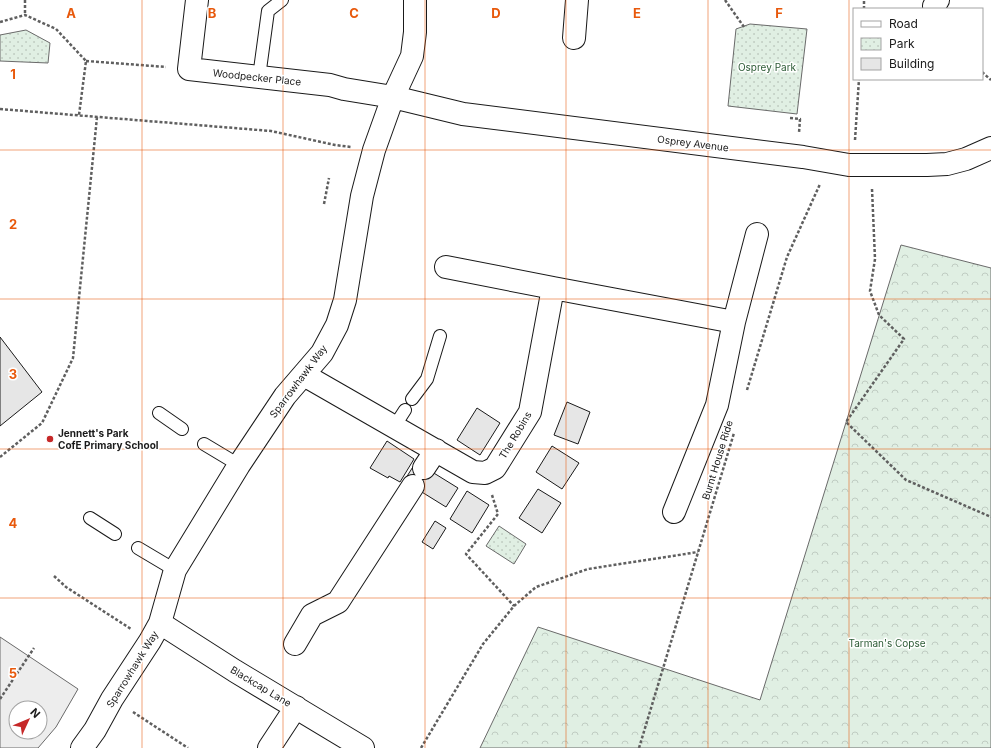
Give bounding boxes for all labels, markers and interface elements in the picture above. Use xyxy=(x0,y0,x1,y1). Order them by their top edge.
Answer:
text: A xyxy=(66,5,76,21)
text: B xyxy=(208,5,217,21)
text: C xyxy=(349,5,359,21)
text: D xyxy=(491,5,501,21)
text: E xyxy=(633,5,641,21)
text: F xyxy=(775,5,783,21)
legend xyxy=(853,8,983,80)
text: Road xyxy=(889,16,918,31)
text: Park xyxy=(889,36,915,51)
text: Building xyxy=(889,56,934,71)
park label: Osprey Park xyxy=(738,61,797,73)
text: 1 xyxy=(10,66,16,82)
street label: Woodpecker Place xyxy=(212,66,302,88)
street label: Osprey Avenue xyxy=(657,133,730,153)
text: 2 xyxy=(9,216,17,232)
street label: Sparrowhawk Way xyxy=(267,342,330,420)
text: 3 xyxy=(9,366,17,382)
street label: The Robins xyxy=(496,409,534,461)
street label: Burnt House Ride xyxy=(699,419,735,501)
place label: Jennett's Park CofE Primary School xyxy=(58,427,159,452)
marker: Jennett's Park CofE Primary School xyxy=(45,434,55,444)
text: 4 xyxy=(9,515,18,531)
street label: Sparrowhawk Way xyxy=(104,628,161,710)
park label: Tarman's Copse xyxy=(848,637,926,649)
street label: Blackcap Lane xyxy=(228,663,294,709)
text: 5 xyxy=(9,665,17,681)
north arrow xyxy=(8,700,48,740)
text: N xyxy=(27,705,43,721)

